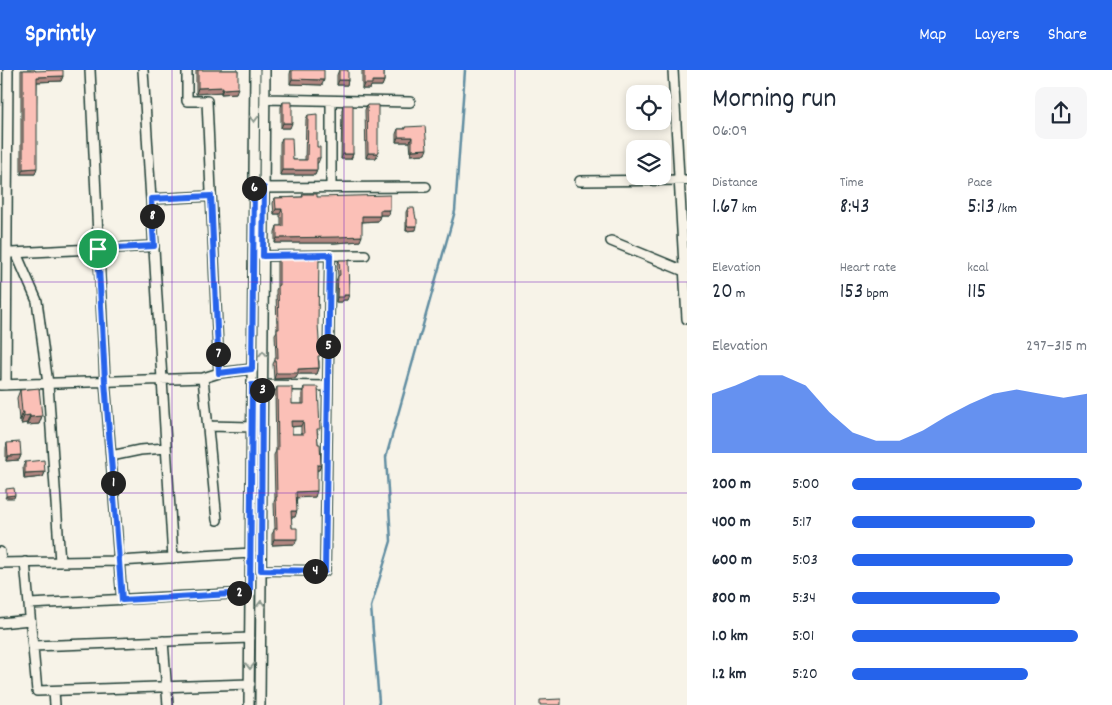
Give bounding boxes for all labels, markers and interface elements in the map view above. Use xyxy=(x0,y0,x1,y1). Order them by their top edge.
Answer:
text: Sprintly xyxy=(25,18,95,52)
text: Map xyxy=(919,23,946,48)
text: Layers xyxy=(974,23,1020,48)
text: Share xyxy=(1048,23,1087,48)
text: Morning run xyxy=(712,81,836,121)
map controls xyxy=(626,85,671,185)
button: locate xyxy=(626,85,671,130)
button: share xyxy=(1035,87,1087,139)
one-way arrow xyxy=(249,115,259,123)
text: 06:09 xyxy=(712,120,747,143)
button: layers xyxy=(626,140,671,185)
text: Distance xyxy=(712,173,758,193)
text: Time xyxy=(840,173,864,193)
text: Pace xyxy=(967,173,992,193)
pin: 6 xyxy=(242,176,266,200)
text: 6 xyxy=(251,178,258,198)
text: 1.67 xyxy=(712,193,738,223)
text: 8:43 xyxy=(840,193,870,223)
text: 5:13 xyxy=(967,193,994,223)
text: km xyxy=(738,199,757,219)
text: /km xyxy=(994,199,1017,219)
pin: 8 xyxy=(140,204,164,228)
text: 8 xyxy=(150,206,155,226)
pin xyxy=(77,228,119,270)
icon: arrive xyxy=(84,235,112,263)
text: Elevation xyxy=(712,258,761,278)
text: Heart rate xyxy=(840,258,896,278)
text: kcal xyxy=(967,258,989,278)
text: 20 xyxy=(712,278,733,308)
text: 153 xyxy=(840,278,863,308)
text: 115 xyxy=(967,278,986,308)
text: m xyxy=(733,284,745,304)
text: bpm xyxy=(863,284,889,304)
pin: 5 xyxy=(316,334,340,358)
text: Elevation xyxy=(712,335,768,358)
text: 297–315 m xyxy=(1026,335,1087,358)
text: 5 xyxy=(325,336,332,356)
pin: 7 xyxy=(206,342,230,366)
text: 7 xyxy=(216,344,221,364)
one-way arrow xyxy=(258,350,268,358)
pin: 3 xyxy=(250,378,274,402)
text: 3 xyxy=(259,380,266,400)
pin: 1 xyxy=(100,470,126,496)
text: 1 xyxy=(112,473,115,493)
text: 200 m xyxy=(712,473,751,496)
text: 5:00 xyxy=(792,473,820,496)
text: 400 m xyxy=(712,511,751,534)
text: 5:17 xyxy=(792,511,812,534)
text: 600 m xyxy=(712,549,752,572)
text: 5:03 xyxy=(792,549,818,572)
pin: 4 xyxy=(302,558,328,584)
text: 4 xyxy=(313,561,318,581)
pin: 2 xyxy=(226,580,252,606)
text: 2 xyxy=(236,583,243,603)
text: 800 m xyxy=(712,587,751,610)
text: 5:34 xyxy=(792,587,816,610)
one-way arrow xyxy=(256,600,266,608)
text: 1.0 km xyxy=(712,625,748,648)
text: 5:01 xyxy=(792,625,814,648)
one-way arrow xyxy=(245,662,255,670)
text: 1.2 km xyxy=(712,663,746,686)
text: 5:20 xyxy=(792,663,818,686)

